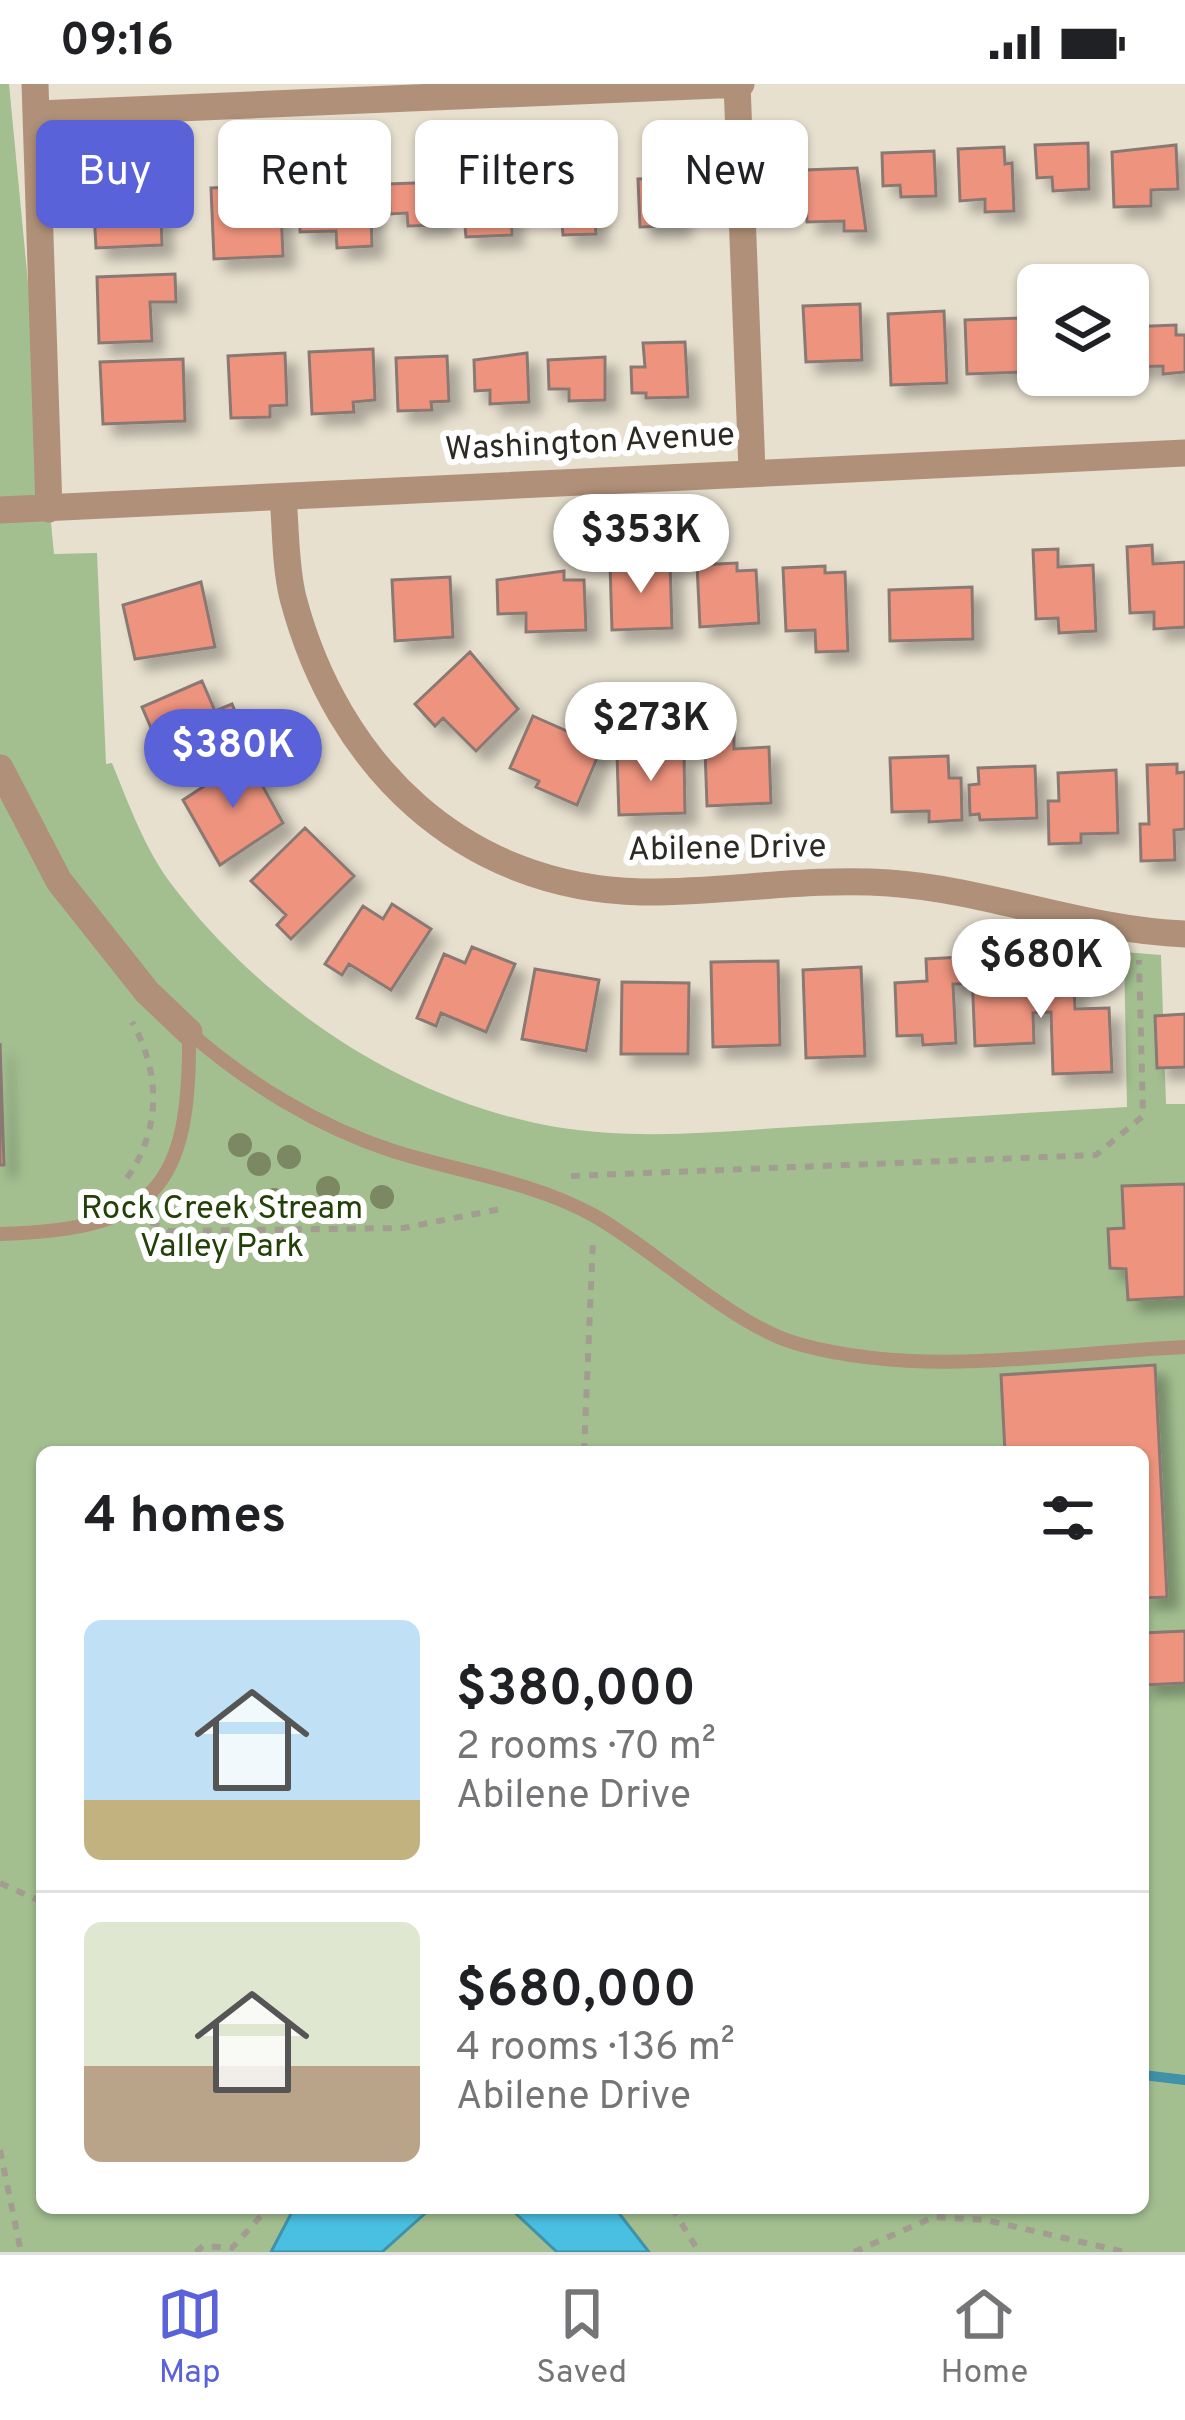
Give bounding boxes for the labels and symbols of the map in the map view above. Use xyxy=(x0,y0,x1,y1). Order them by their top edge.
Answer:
street label: Washington Avenue xyxy=(444,415,736,473)
pin: $353K xyxy=(557,494,725,596)
pin: $273K xyxy=(567,682,735,784)
pin: $380K xyxy=(149,709,317,811)
street label: Abilene Drive xyxy=(627,827,827,873)
pin: $680K xyxy=(957,919,1125,1021)
park label: Rock Creek Stream Valley Park xyxy=(81,1189,363,1269)

